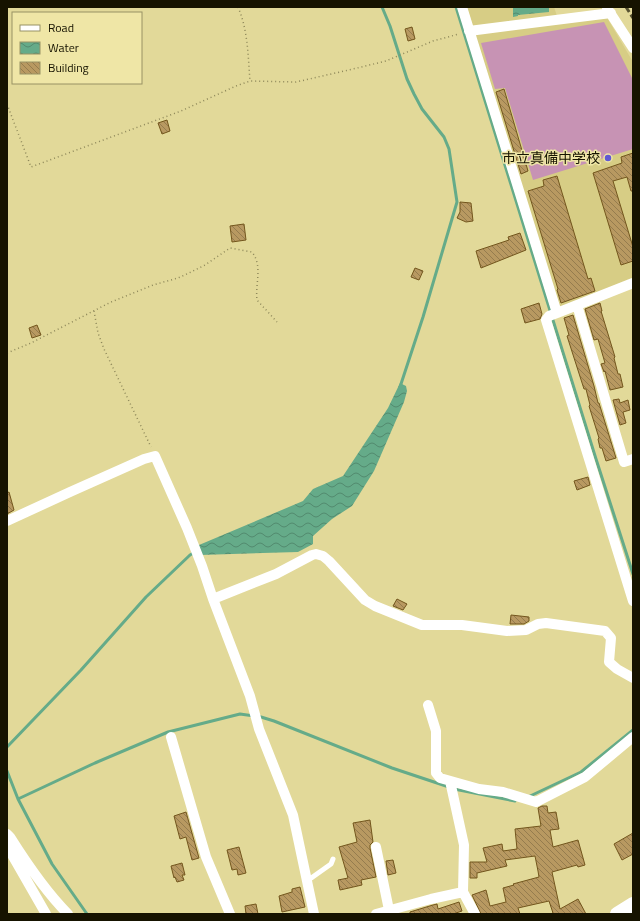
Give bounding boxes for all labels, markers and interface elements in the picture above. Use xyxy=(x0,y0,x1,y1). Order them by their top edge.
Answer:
legend xyxy=(12,12,142,84)
text: Road xyxy=(48,18,74,37)
text: Water xyxy=(48,38,79,57)
text: Building xyxy=(48,58,89,77)
place label: 市立真備中学校 xyxy=(502,147,600,168)
marker: 市立真備中学校 xyxy=(603,153,613,163)

